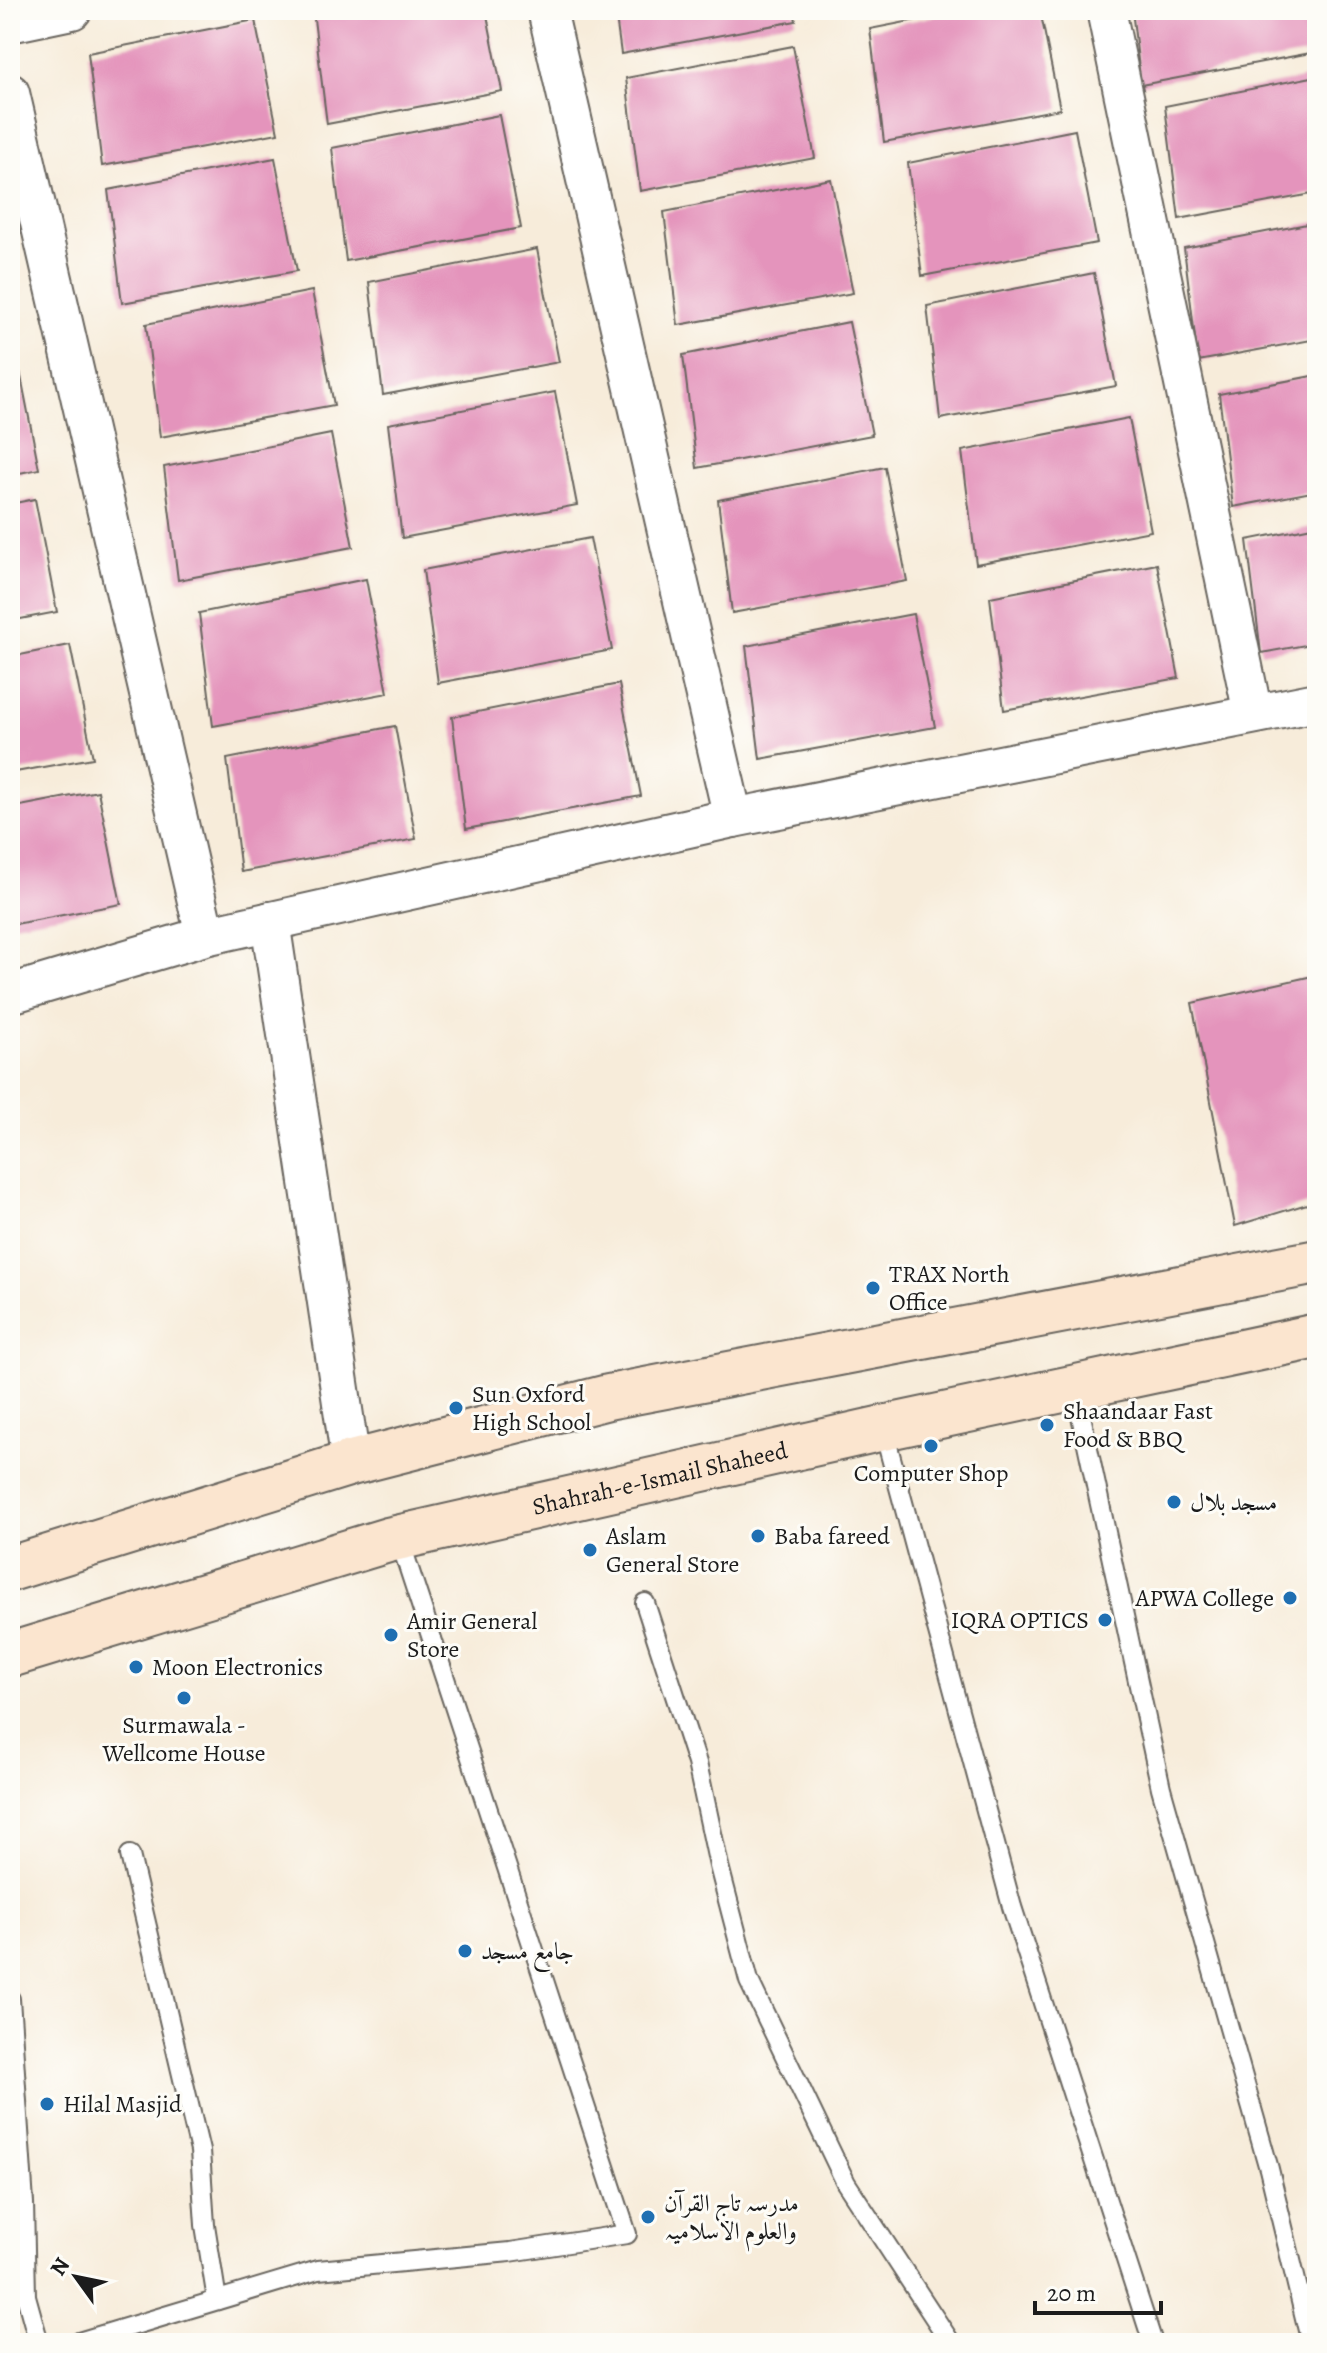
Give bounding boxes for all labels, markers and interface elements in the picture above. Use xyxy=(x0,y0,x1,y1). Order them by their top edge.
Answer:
place label: TRAX North Office xyxy=(889,1258,1010,1318)
marker: TRAX North Office xyxy=(864,1279,882,1297)
place label: Sun Oxford High School xyxy=(472,1378,591,1438)
place label: Shaandaar Fast Food & BBQ xyxy=(1063,1395,1213,1455)
marker: Sun Oxford High School xyxy=(447,1399,465,1417)
marker: Shaandaar Fast Food & BBQ xyxy=(1038,1416,1056,1434)
street label: Shahrah-e-Ismail Shaheed xyxy=(529,1434,791,1523)
marker: Computer Shop xyxy=(922,1437,940,1455)
place label: Computer Shop xyxy=(854,1457,1008,1489)
place label: مسجد بلال xyxy=(1190,1486,1277,1518)
marker: مسجد بلال xyxy=(1165,1493,1183,1511)
place label: Aslam General Store xyxy=(605,1520,739,1580)
place label: Baba fareed xyxy=(774,1520,890,1552)
marker: Baba fareed xyxy=(749,1527,767,1545)
marker: Aslam General Store xyxy=(581,1541,599,1559)
place label: APWA College xyxy=(1134,1582,1274,1614)
marker: APWA College xyxy=(1281,1589,1299,1607)
place label: IQRA OPTICS xyxy=(951,1604,1089,1636)
place label: Amir General Store xyxy=(406,1605,538,1665)
marker: IQRA OPTICS xyxy=(1096,1611,1114,1629)
marker: Amir General Store xyxy=(382,1626,400,1644)
place label: Moon Electronics xyxy=(152,1651,323,1683)
marker: Moon Electronics xyxy=(127,1658,145,1676)
marker: Surmawala - Wellcome House xyxy=(175,1689,193,1707)
place label: Surmawala - Wellcome House xyxy=(101,1709,266,1769)
place label: جامع مسجد xyxy=(481,1935,574,1973)
marker: جامع مسجد xyxy=(456,1942,474,1960)
place label: Hilal Masjid xyxy=(63,2088,182,2120)
marker: Hilal Masjid xyxy=(38,2095,56,2113)
place label: مدرسہ تاج القرآن والعلوم الاسلامیہ xyxy=(664,2187,799,2252)
marker: مدرسہ تاج القرآن والعلوم الاسلامیہ xyxy=(639,2208,657,2226)
north arrow xyxy=(36,2237,116,2317)
text: N xyxy=(43,2252,77,2282)
scale bar xyxy=(1035,2265,1161,2315)
text: 20 m xyxy=(1047,2277,1096,2309)

